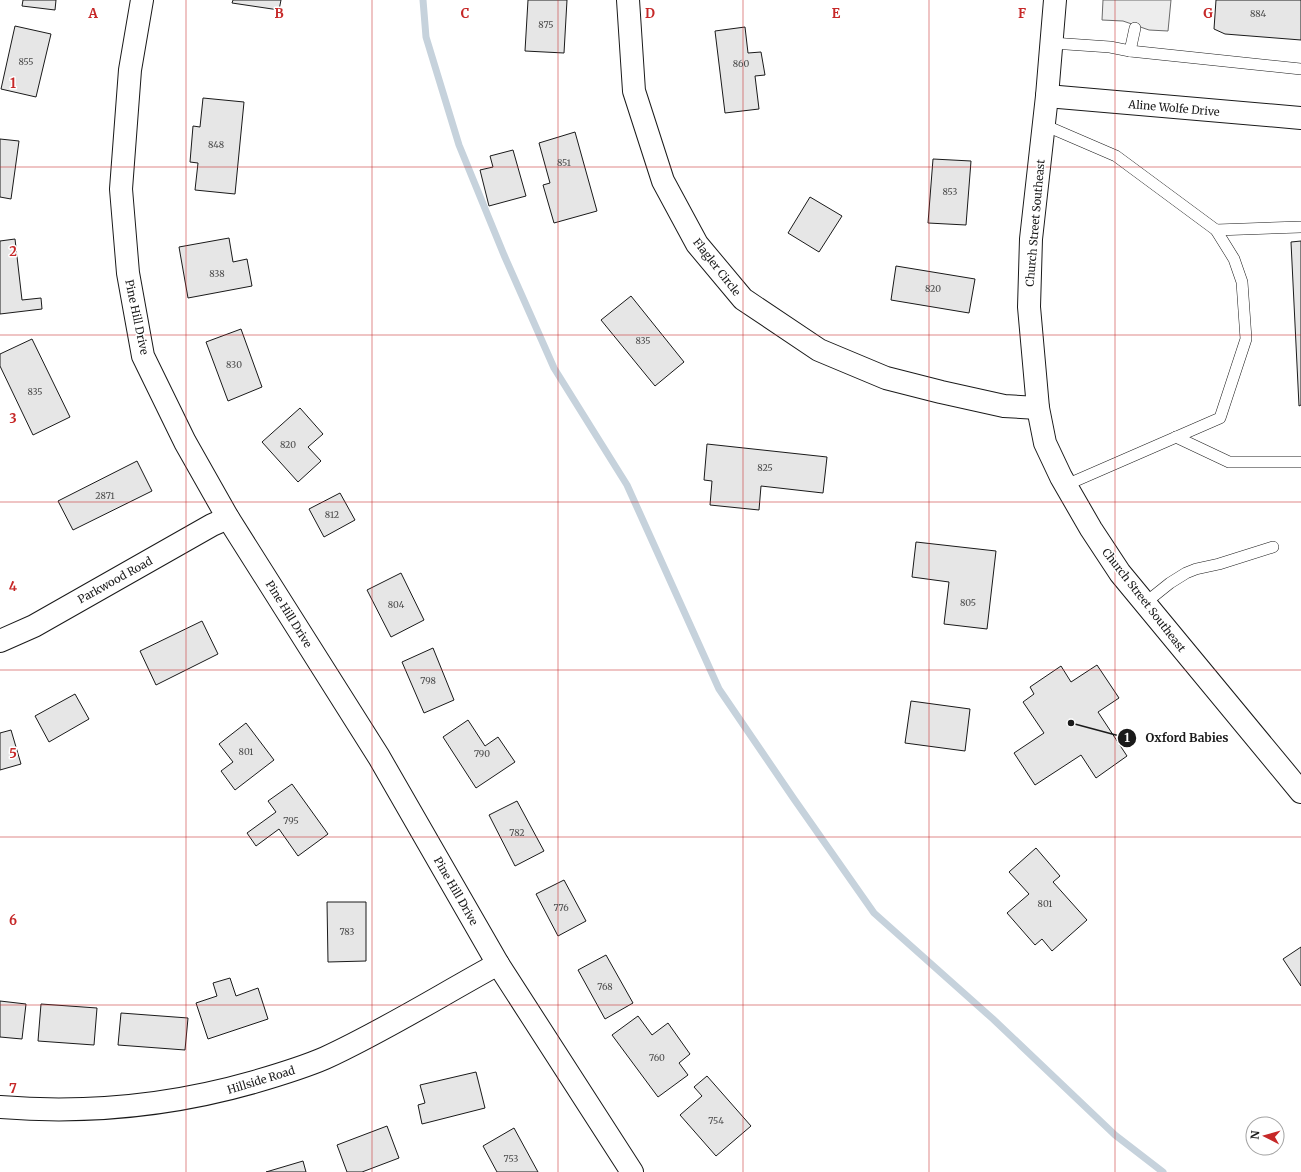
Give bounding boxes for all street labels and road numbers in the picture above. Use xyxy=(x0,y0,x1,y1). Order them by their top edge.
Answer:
street label: Aline Wolfe Drive xyxy=(1127,97,1221,119)
street label: Church Street Southeast xyxy=(1022,158,1048,287)
street label: Flagler Circle xyxy=(690,235,744,299)
street label: Pine Hill Drive xyxy=(122,278,152,356)
street label: Church Street Southeast xyxy=(1099,545,1189,655)
street label: Parkwood Road xyxy=(75,554,155,606)
street label: Pine Hill Drive xyxy=(263,578,315,650)
street label: Pine Hill Drive xyxy=(431,854,481,928)
street label: Hillside Road xyxy=(226,1063,297,1097)

